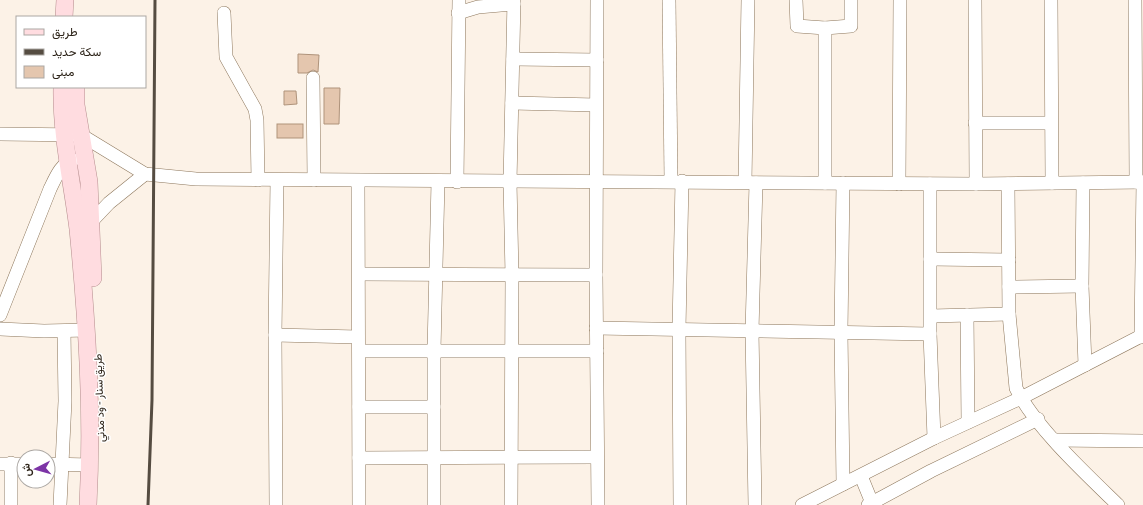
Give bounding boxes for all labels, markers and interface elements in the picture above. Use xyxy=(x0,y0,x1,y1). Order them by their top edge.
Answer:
legend xyxy=(16,16,146,88)
text: طريق xyxy=(52,25,78,40)
text: سكة حديد xyxy=(52,45,101,59)
text: مبنى xyxy=(52,65,74,80)
street label: طريق سنار - ود مدني xyxy=(91,353,111,442)
north arrow xyxy=(16,449,56,489)
text: ش xyxy=(19,463,34,477)

